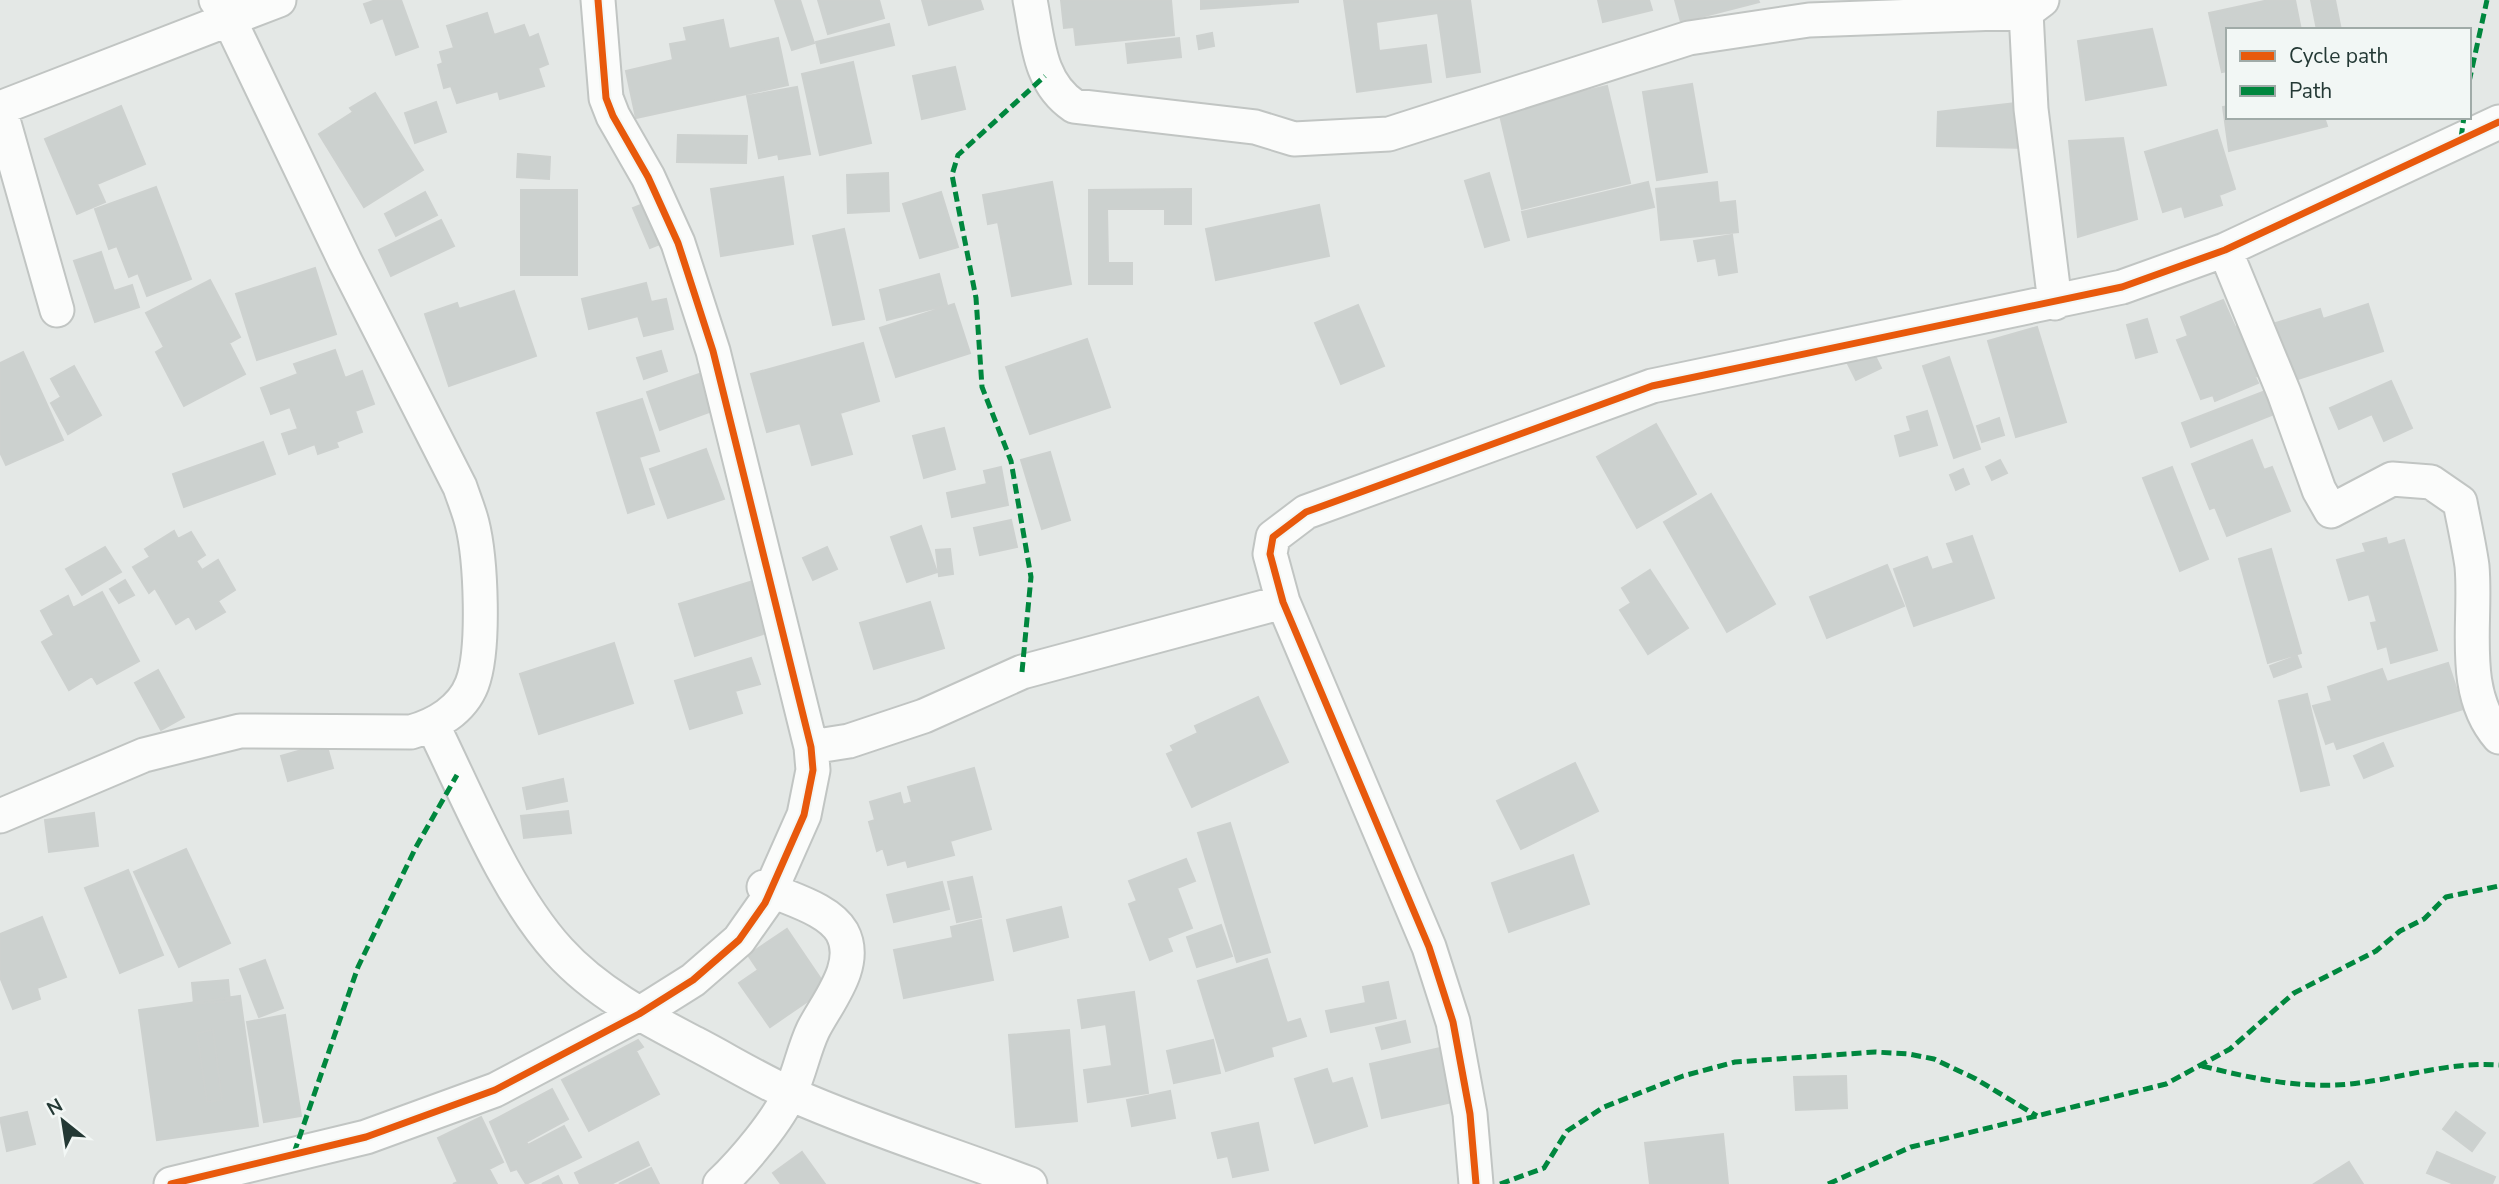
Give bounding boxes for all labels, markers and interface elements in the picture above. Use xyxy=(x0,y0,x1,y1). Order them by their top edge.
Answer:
legend xyxy=(2226,28,2471,119)
text: Cycle path xyxy=(2289,42,2388,70)
text: Path xyxy=(2289,77,2332,105)
north arrow xyxy=(28,1086,98,1156)
text: N xyxy=(42,1092,68,1122)

